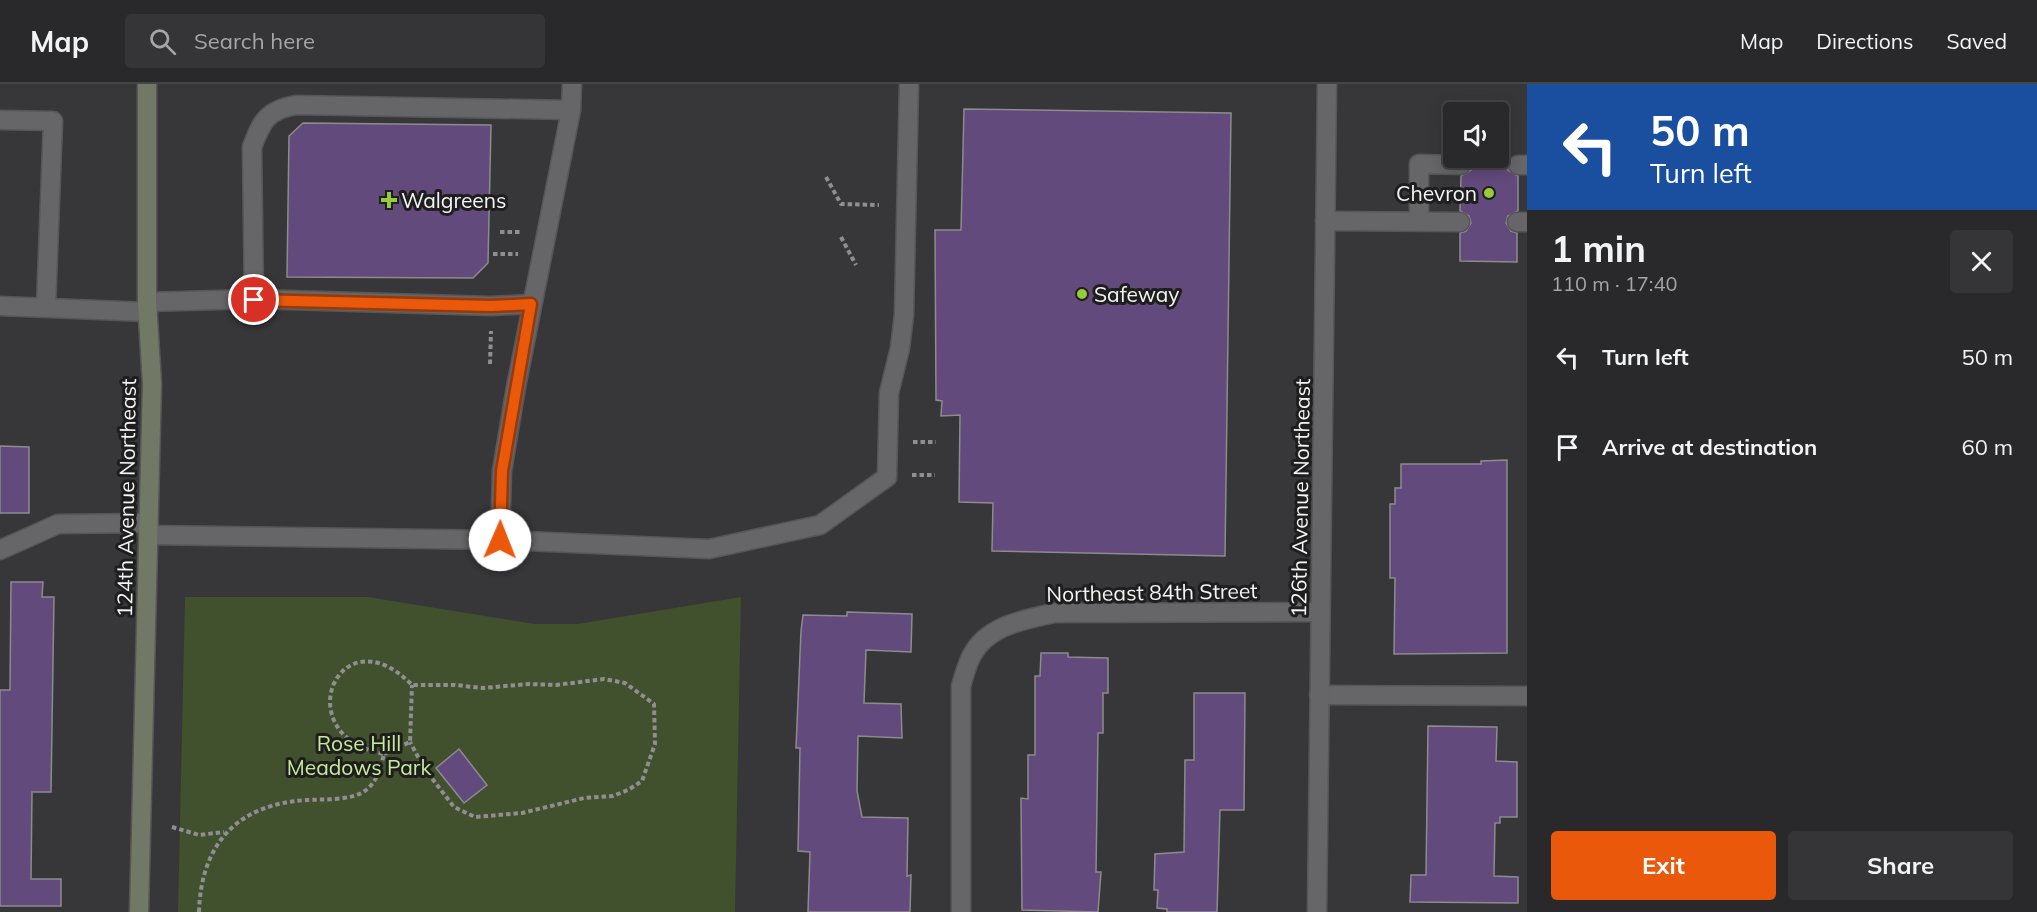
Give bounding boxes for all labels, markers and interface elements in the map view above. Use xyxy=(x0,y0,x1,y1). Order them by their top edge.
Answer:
search box xyxy=(125,14,545,68)
text: Map xyxy=(30,24,89,59)
icon: search xyxy=(146,25,179,58)
text: Search here xyxy=(194,27,315,55)
text: Map xyxy=(1740,28,1783,54)
text: Directions xyxy=(1816,28,1913,54)
text: Saved xyxy=(1946,28,2007,54)
map controls xyxy=(1443,102,1509,168)
button: sound xyxy=(1443,102,1509,168)
text: 50 m xyxy=(1650,104,1750,157)
icon: left xyxy=(1551,108,1629,186)
text: Turn left xyxy=(1650,156,1752,190)
place label: Chevron xyxy=(1396,180,1477,206)
marker: Chevron xyxy=(1482,186,1496,200)
place label: Walgreens xyxy=(401,187,506,213)
marker: Walgreens xyxy=(382,193,396,207)
text: 1 min xyxy=(1551,226,1646,271)
button: close xyxy=(1950,230,2013,293)
text: 110 m · 17:40 xyxy=(1551,271,1677,296)
pin xyxy=(228,274,279,325)
place label: Safeway xyxy=(1094,281,1179,307)
icon: arrive xyxy=(237,283,270,316)
marker: Safeway xyxy=(1075,287,1089,301)
icon: left xyxy=(1551,341,1584,374)
text: Turn left xyxy=(1602,343,1689,371)
text: 50 m xyxy=(1962,343,2013,371)
street label: 124th Avenue Northeast xyxy=(111,378,141,618)
street label: 126th Avenue Northeast xyxy=(1285,378,1315,618)
icon: arrive xyxy=(1551,431,1584,464)
text: Arrive at destination xyxy=(1602,433,1817,461)
text: 60 m xyxy=(1962,433,2013,461)
position arrow xyxy=(468,508,532,572)
street label: Northeast 84th Street xyxy=(1046,577,1258,607)
park label: Rose Hill Meadows Park xyxy=(287,730,431,780)
button: Exit xyxy=(1551,831,1776,900)
button: Share xyxy=(1788,831,2013,900)

